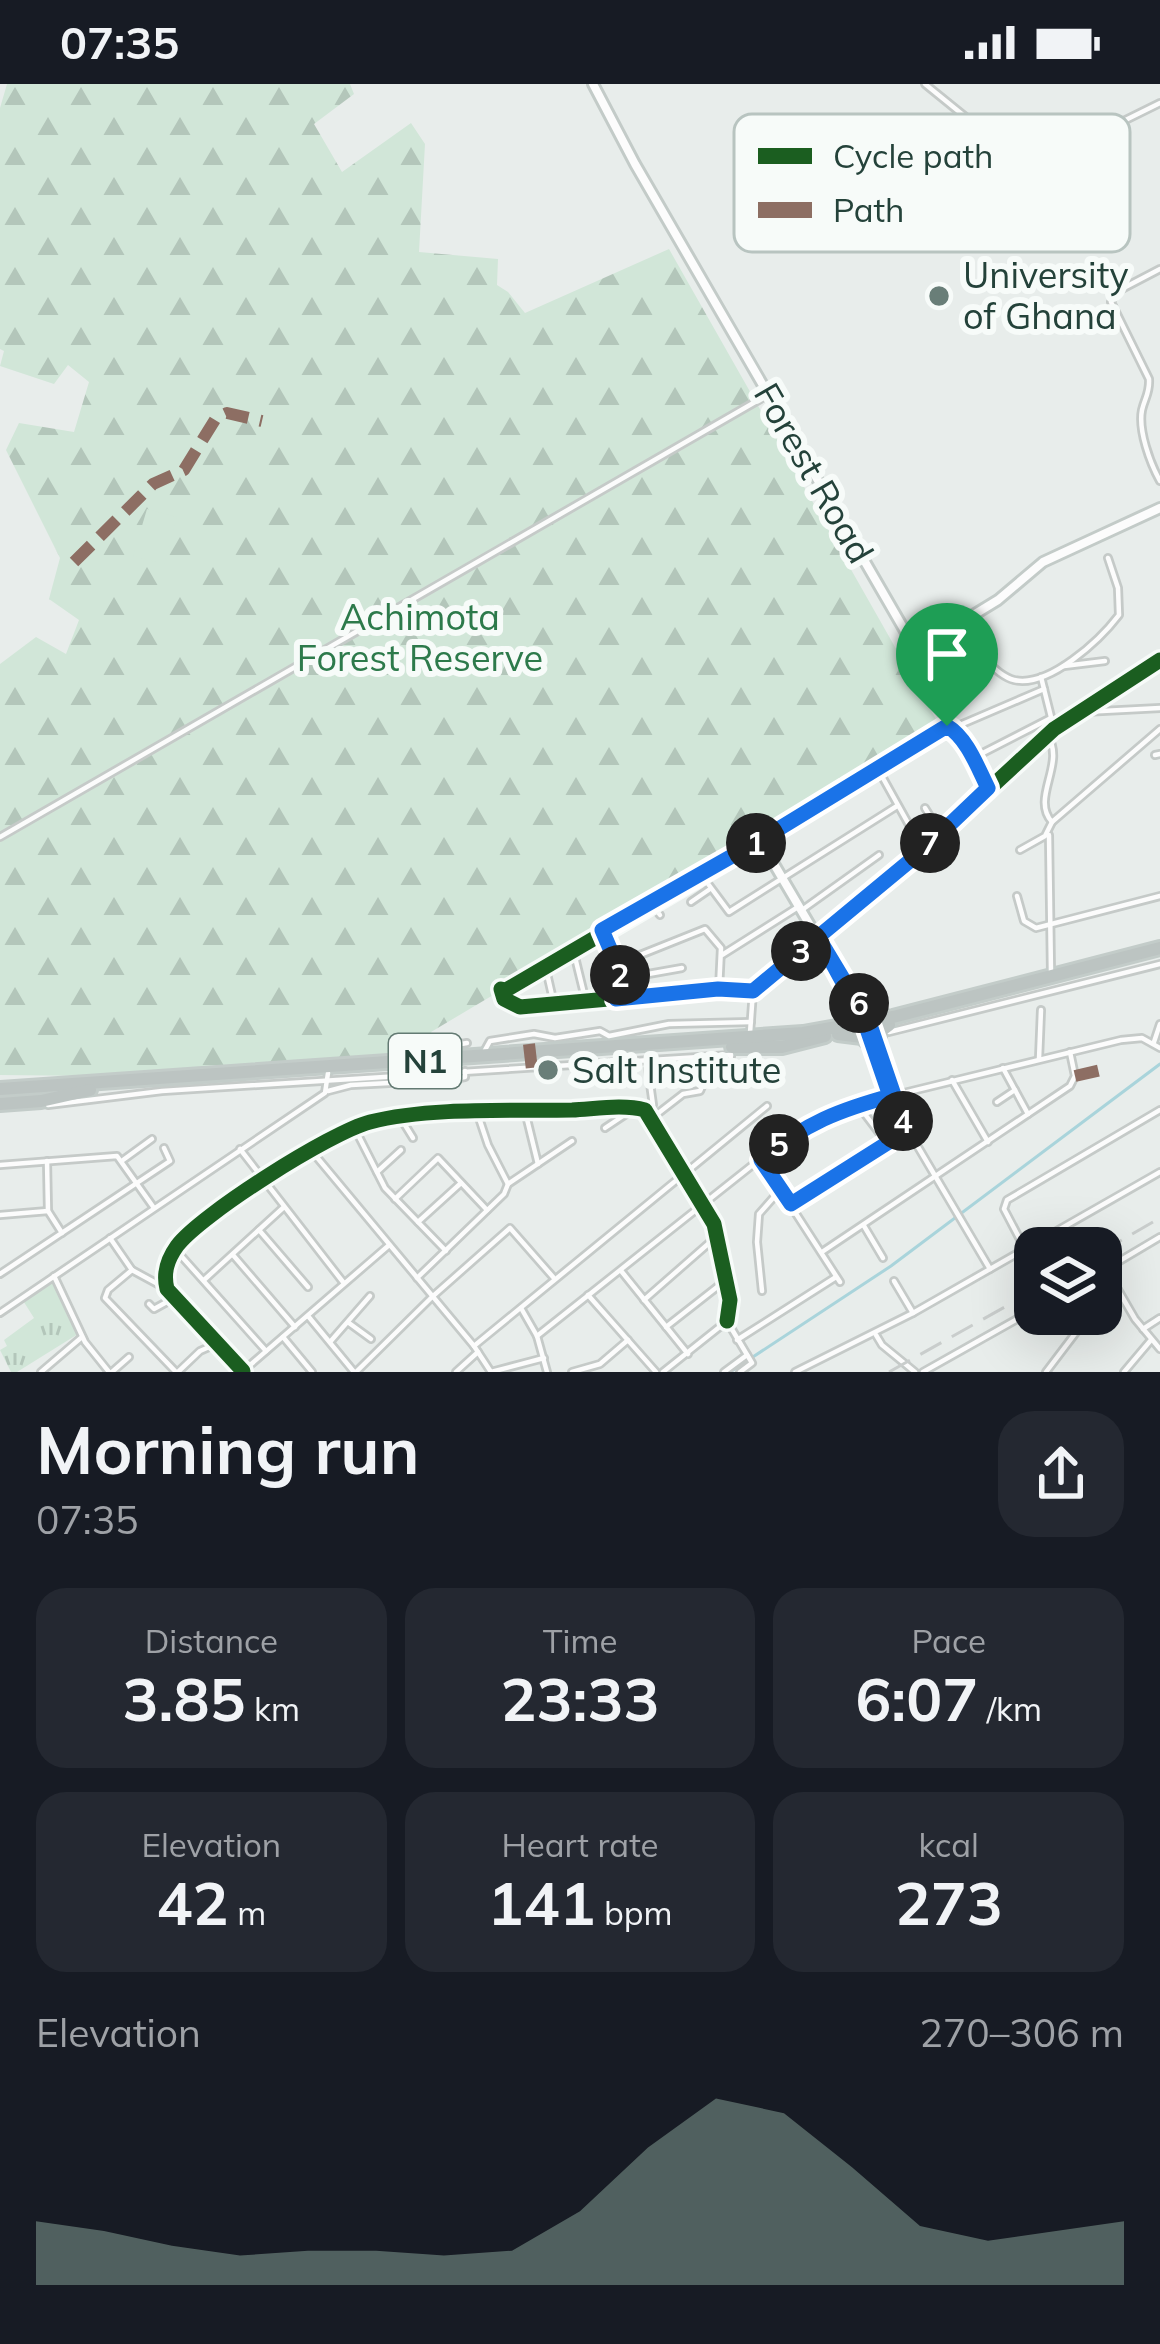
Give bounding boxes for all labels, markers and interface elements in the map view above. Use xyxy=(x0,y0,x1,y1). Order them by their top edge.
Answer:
text: 07:35 xyxy=(60,14,179,70)
legend xyxy=(734,114,1130,252)
text: Cycle path xyxy=(833,135,993,176)
text: Path xyxy=(833,189,904,230)
place label: University of Ghana xyxy=(963,252,1129,338)
marker: University of Ghana xyxy=(926,283,952,309)
street label: Forest Road xyxy=(745,375,884,571)
park label: Achimota Forest Reserve xyxy=(297,594,543,680)
pin xyxy=(896,603,998,726)
icon: arrive xyxy=(914,621,980,687)
pin: 1 xyxy=(726,813,786,873)
pin: 7 xyxy=(900,813,960,873)
text: 1 xyxy=(746,822,766,863)
text: 7 xyxy=(920,822,940,863)
pin: 3 xyxy=(771,921,831,981)
text: 3 xyxy=(791,930,811,971)
pin: 2 xyxy=(590,945,650,1005)
text: 2 xyxy=(610,954,630,995)
pin: 6 xyxy=(829,973,889,1033)
text: 6 xyxy=(849,982,869,1023)
road number: N1 xyxy=(389,1034,461,1088)
place label: Salt Institute xyxy=(572,1047,781,1092)
marker: Salt Institute xyxy=(535,1057,561,1083)
pin: 4 xyxy=(873,1091,933,1151)
text: 4 xyxy=(893,1100,913,1141)
pin: 5 xyxy=(749,1114,809,1174)
text: 5 xyxy=(769,1123,789,1164)
map controls xyxy=(1014,1227,1122,1335)
button: layers xyxy=(1014,1227,1122,1335)
text: Morning run xyxy=(36,1408,419,1491)
button: share xyxy=(998,1411,1124,1537)
text: 07:35 xyxy=(36,1495,139,1544)
text: Distance xyxy=(145,1620,278,1661)
text: Time xyxy=(543,1620,617,1661)
text: Pace xyxy=(911,1620,986,1661)
text: 3.85 xyxy=(123,1661,245,1736)
text: 23:33 xyxy=(501,1661,659,1736)
text: 6:07 xyxy=(855,1661,978,1736)
text: km xyxy=(245,1688,300,1729)
text: /km xyxy=(978,1688,1042,1729)
text: Elevation xyxy=(142,1824,281,1865)
text: Heart rate xyxy=(501,1824,658,1865)
text: kcal xyxy=(918,1824,979,1865)
text: 42 xyxy=(157,1865,229,1940)
text: 141 xyxy=(487,1865,595,1940)
text: 273 xyxy=(895,1865,1003,1940)
text: m xyxy=(229,1892,266,1933)
text: bpm xyxy=(595,1892,673,1933)
text: Elevation xyxy=(36,2008,201,2057)
text: 270–306 m xyxy=(919,2008,1124,2057)

